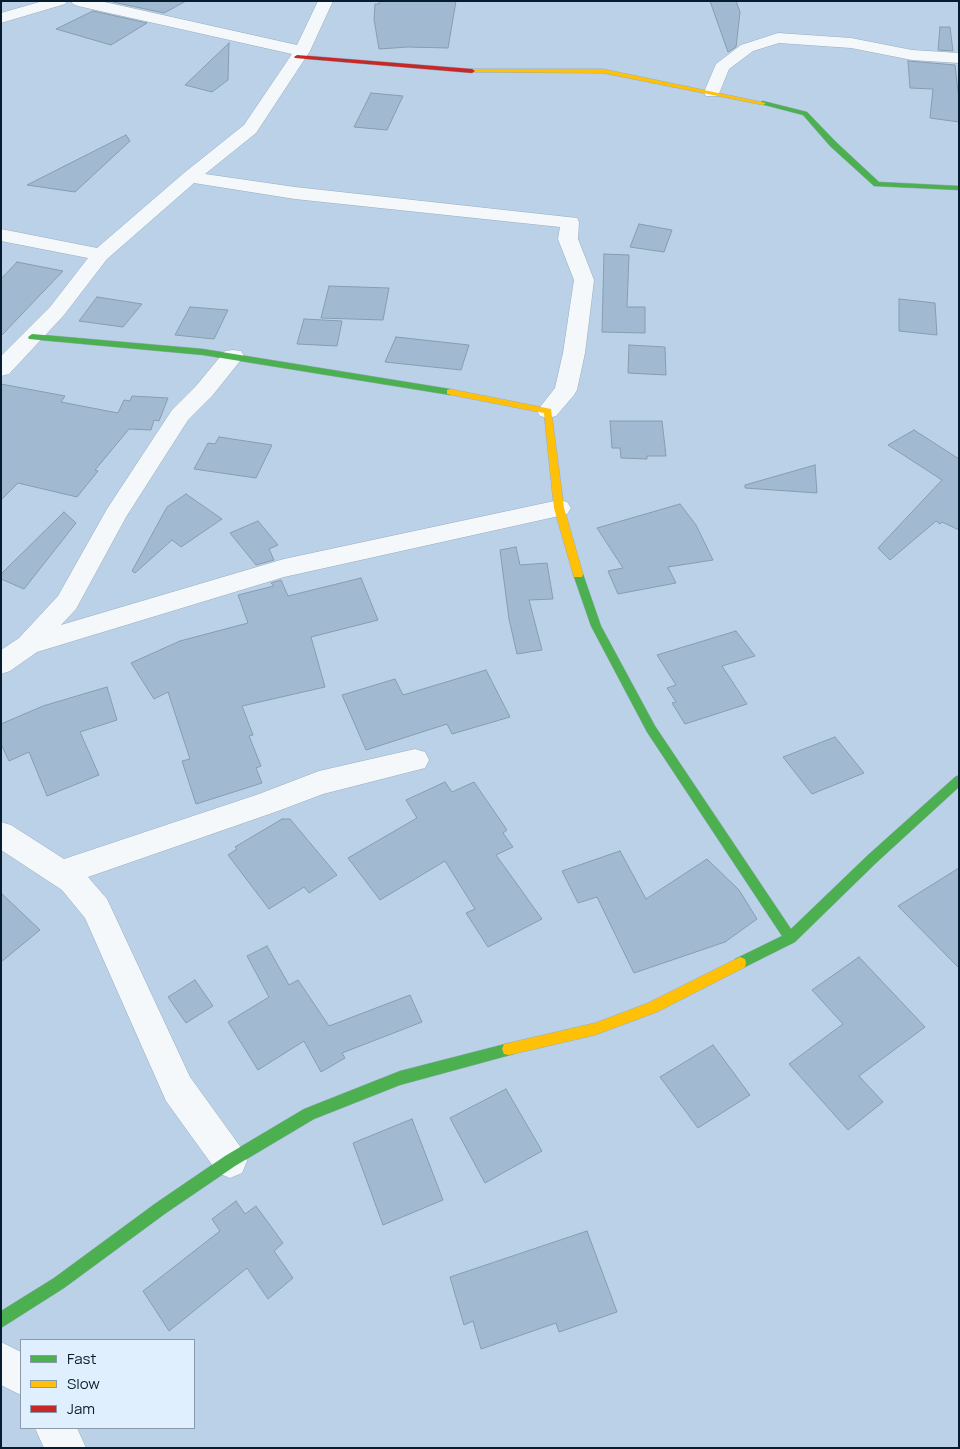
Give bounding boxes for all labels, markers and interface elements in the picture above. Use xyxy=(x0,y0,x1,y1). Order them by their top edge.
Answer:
legend xyxy=(20,1339,195,1429)
text: Fast xyxy=(67,1348,96,1369)
text: Slow xyxy=(67,1373,100,1394)
text: Jam xyxy=(67,1398,95,1419)

